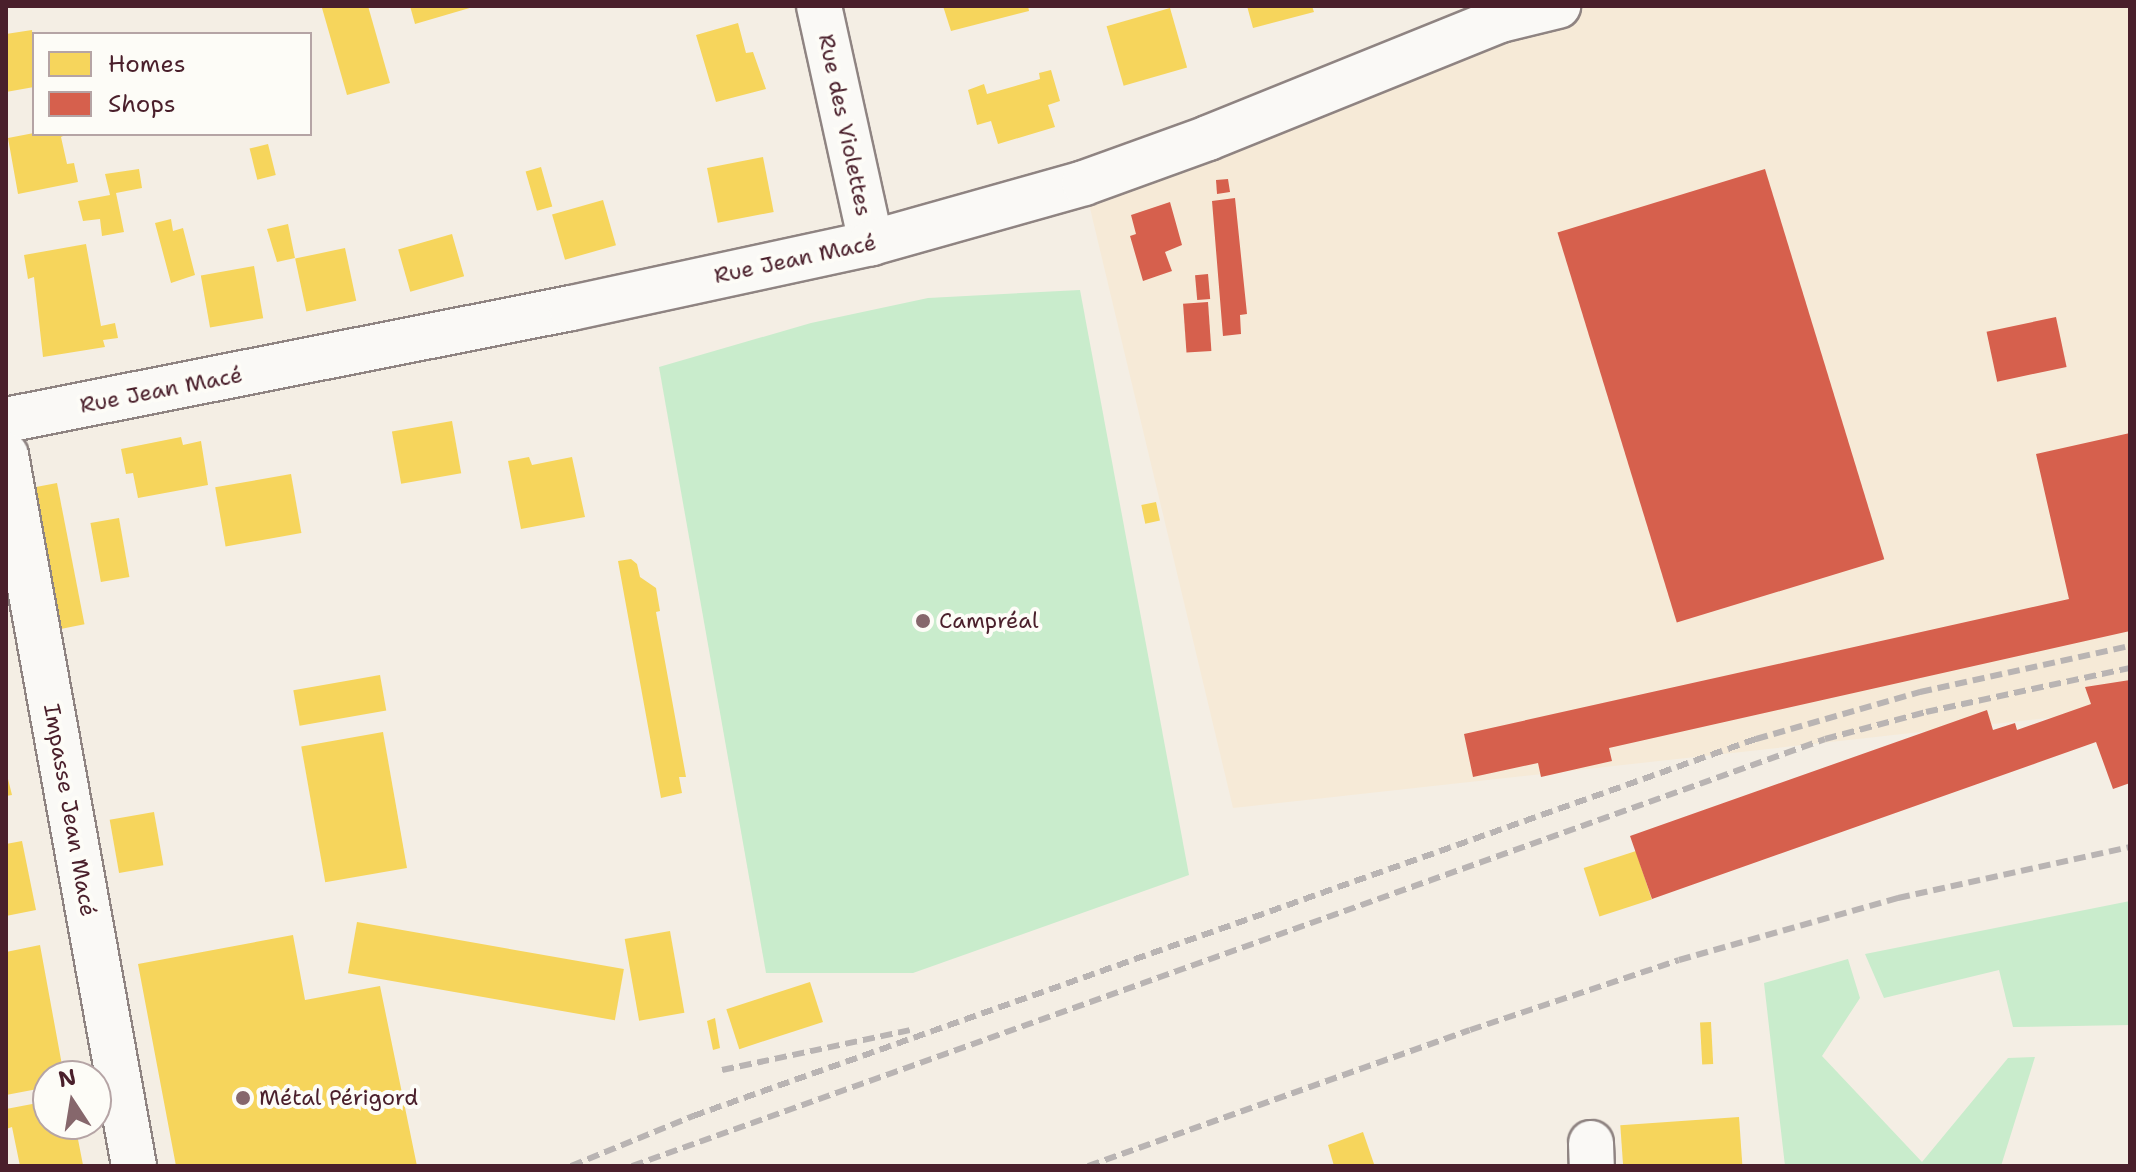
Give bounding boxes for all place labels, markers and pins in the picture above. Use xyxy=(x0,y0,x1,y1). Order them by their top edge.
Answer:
place label: Campréal xyxy=(939,608,1039,634)
marker: Campréal xyxy=(914,612,932,630)
place label: Métal Périgord xyxy=(259,1085,418,1111)
marker: Métal Périgord xyxy=(234,1089,252,1107)

